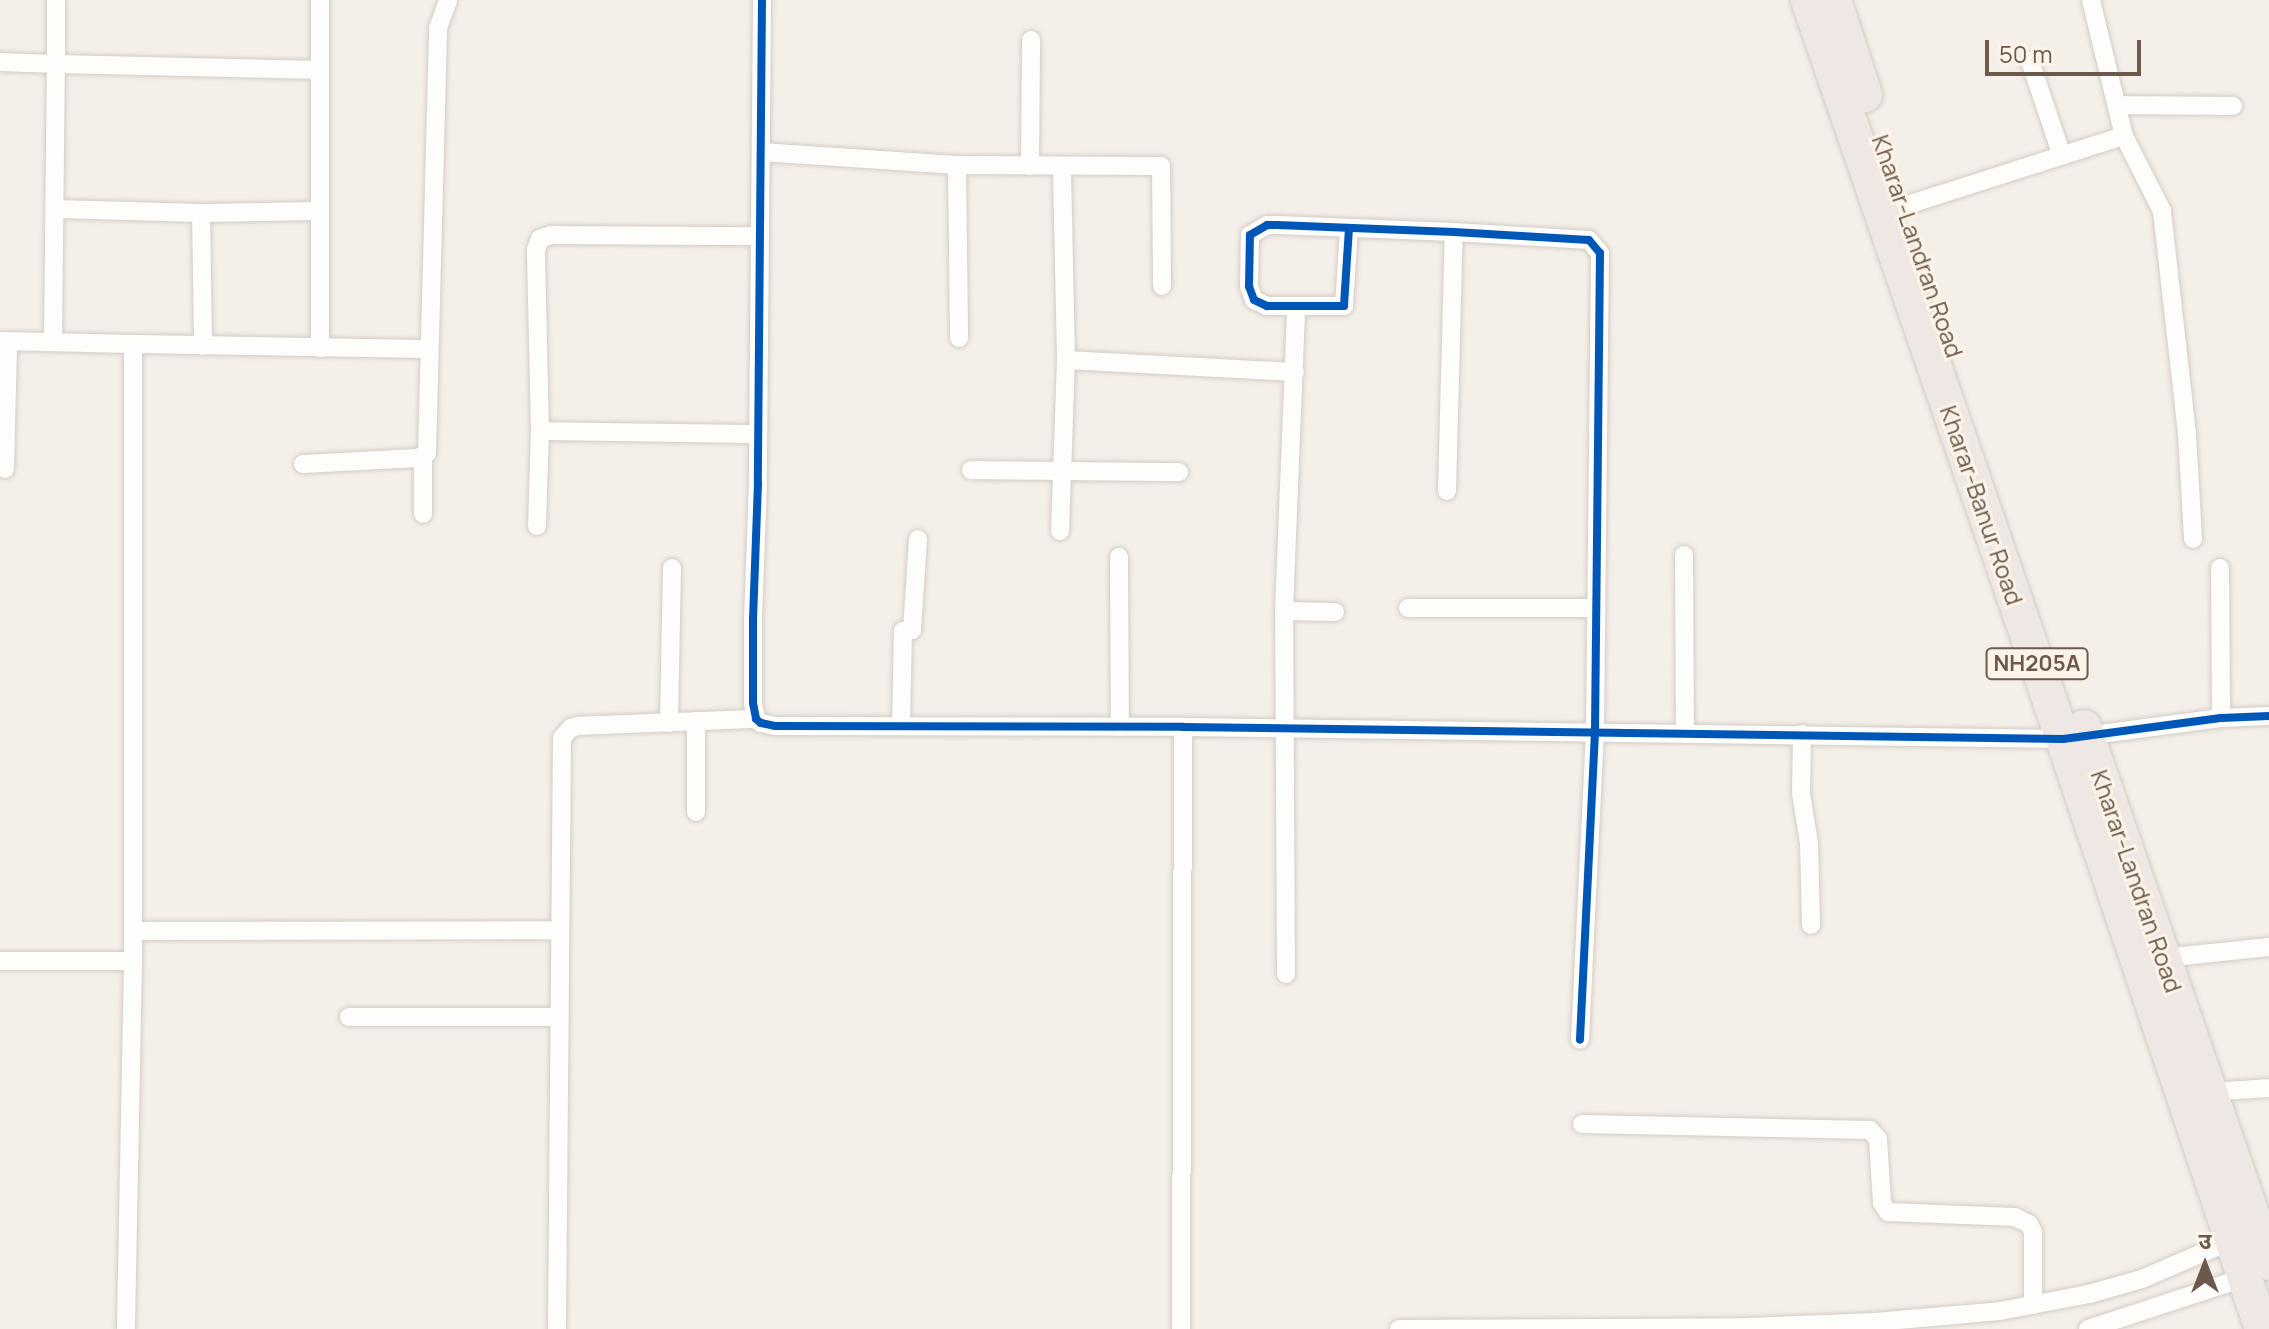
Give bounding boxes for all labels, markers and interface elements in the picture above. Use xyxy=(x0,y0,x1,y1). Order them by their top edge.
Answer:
scale bar xyxy=(1989,24,2145,74)
text: 50 m xyxy=(1999,37,2053,70)
street label: Kharar-Landran Road xyxy=(1866,131,1970,361)
street label: Kharar-Banur Road xyxy=(1934,402,2030,608)
road number: NH205A xyxy=(1985,646,2089,682)
street label: Kharar-Landran Road xyxy=(2085,766,2189,996)
north arrow xyxy=(2165,1225,2245,1305)
text: उ xyxy=(2199,1226,2211,1256)

